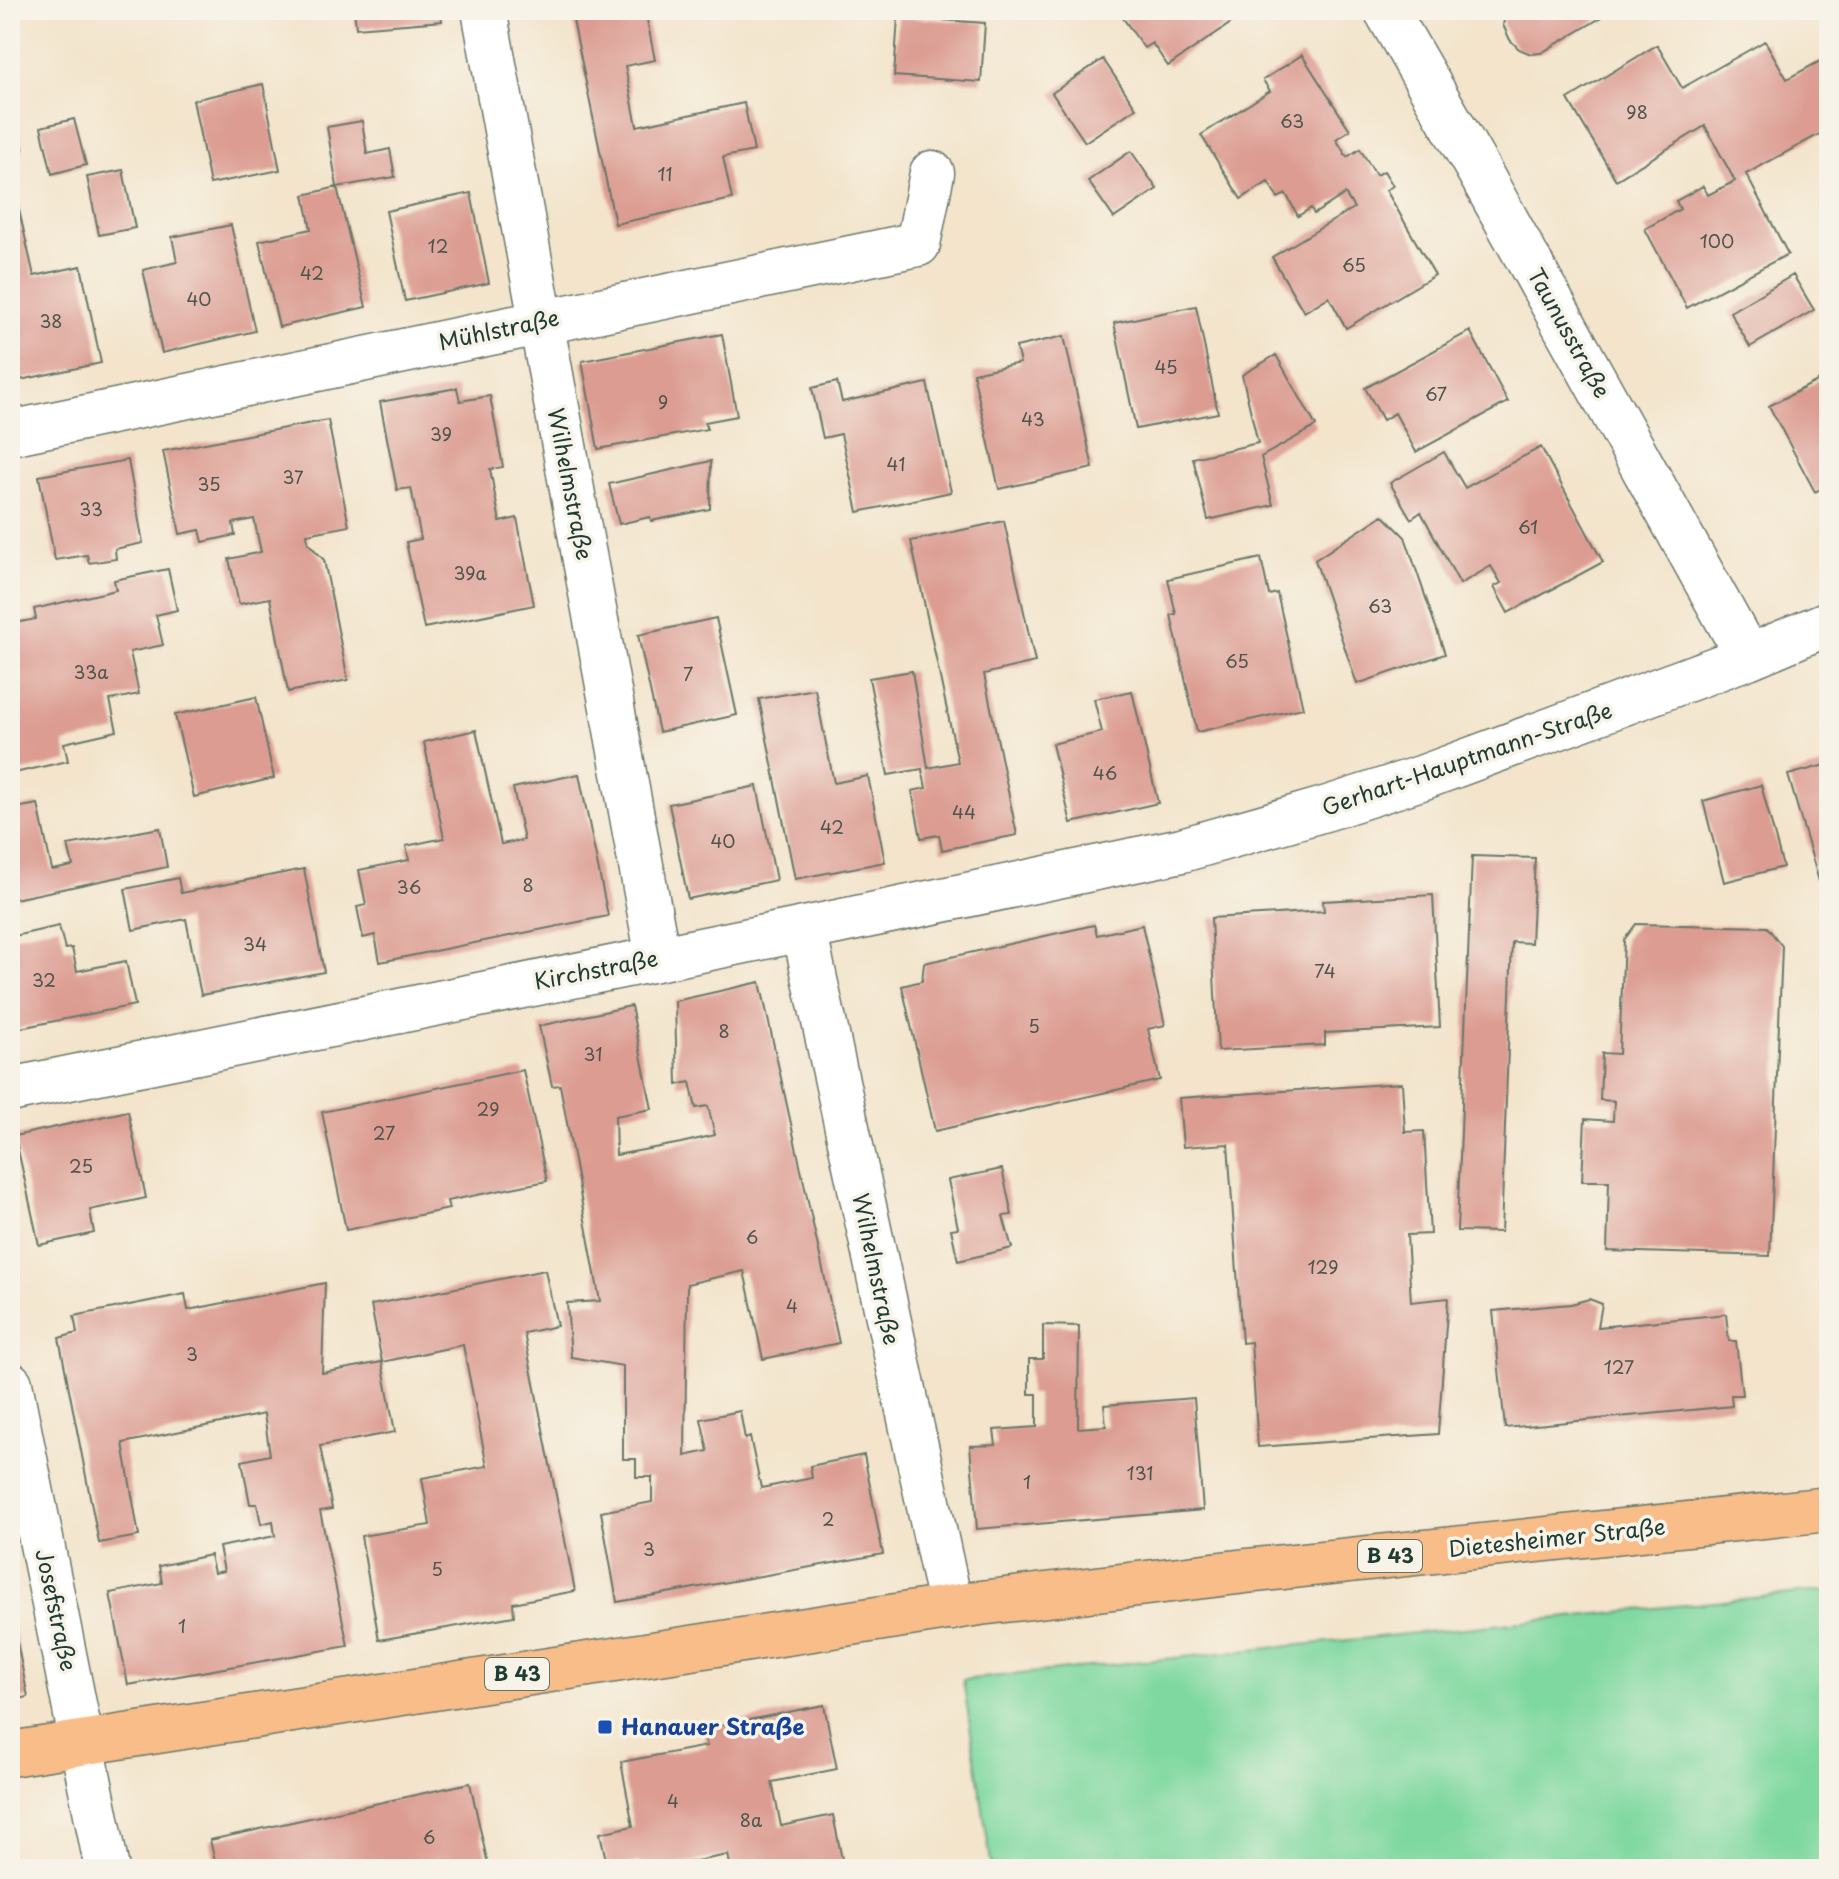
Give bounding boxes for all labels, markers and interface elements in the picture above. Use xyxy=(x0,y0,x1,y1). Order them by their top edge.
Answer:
house number: 98 xyxy=(1626,98,1648,125)
house number: 63 xyxy=(1280,107,1304,134)
house number: 11 xyxy=(657,160,673,187)
house number: 100 xyxy=(1700,227,1734,254)
house number: 12 xyxy=(428,232,448,259)
house number: 65 xyxy=(1342,251,1366,278)
house number: 42 xyxy=(300,259,324,286)
street label: Taunusstraße xyxy=(1521,261,1620,403)
house number: 40 xyxy=(186,285,212,312)
street label: Mühlstraße xyxy=(435,300,562,357)
house number: 38 xyxy=(39,307,63,334)
house number: 45 xyxy=(1155,353,1178,380)
house number: 67 xyxy=(1425,380,1447,407)
house number: 9 xyxy=(658,388,668,415)
street label: Wilhelmstraße xyxy=(541,405,602,563)
house number: 43 xyxy=(1021,405,1045,432)
house number: 39 xyxy=(430,420,452,447)
house number: 41 xyxy=(887,450,905,477)
house number: 37 xyxy=(282,463,304,490)
house number: 35 xyxy=(197,470,221,497)
house number: 33 xyxy=(79,495,103,522)
house number: 61 xyxy=(1518,513,1538,540)
house number: 39a xyxy=(453,559,487,586)
house number: 63 xyxy=(1368,592,1392,619)
house number: 65 xyxy=(1225,647,1249,674)
house number: 33a xyxy=(74,658,109,685)
house number: 7 xyxy=(683,660,693,687)
street label: Gerhart-Hauptmann-Straße xyxy=(1317,692,1616,823)
house number: 46 xyxy=(1093,759,1117,786)
house number: 44 xyxy=(952,798,976,825)
house number: 42 xyxy=(820,813,844,840)
house number: 40 xyxy=(710,827,736,854)
house number: 8 xyxy=(522,871,534,898)
house number: 36 xyxy=(397,873,421,900)
house number: 34 xyxy=(243,930,267,957)
street label: Kirchstraße xyxy=(531,940,661,997)
house number: 74 xyxy=(1314,957,1336,984)
house number: 32 xyxy=(32,966,56,993)
house number: 5 xyxy=(1028,1012,1040,1039)
house number: 8 xyxy=(718,1017,730,1044)
house number: 31 xyxy=(584,1040,602,1067)
house number: 29 xyxy=(477,1095,499,1122)
house number: 27 xyxy=(373,1119,395,1146)
house number: 25 xyxy=(69,1152,93,1179)
street label: Wilhelmstraße xyxy=(845,1190,910,1348)
house number: 6 xyxy=(746,1223,758,1250)
house number: 129 xyxy=(1307,1253,1339,1280)
house number: 4 xyxy=(786,1292,798,1319)
house number: 3 xyxy=(186,1340,198,1367)
house number: 127 xyxy=(1604,1353,1634,1380)
house number: 131 xyxy=(1127,1459,1153,1486)
house number: 1 xyxy=(1023,1468,1031,1495)
house number: 2 xyxy=(822,1505,834,1532)
street label: Dietesheimer Straße xyxy=(1447,1509,1667,1564)
house number: 3 xyxy=(643,1535,655,1562)
road number: B 43 xyxy=(1358,1540,1422,1572)
street label: Josefstraße xyxy=(28,1546,86,1674)
house number: 5 xyxy=(431,1555,443,1582)
house number: 1 xyxy=(178,1612,186,1639)
road number: B 43 xyxy=(485,1658,549,1690)
place label: Hanauer Straße xyxy=(621,1709,804,1742)
marker: Hanauer Straße xyxy=(596,1718,614,1736)
house number: 4 xyxy=(667,1787,679,1814)
house number: 8a xyxy=(740,1806,763,1833)
house number: 6 xyxy=(423,1823,435,1850)

